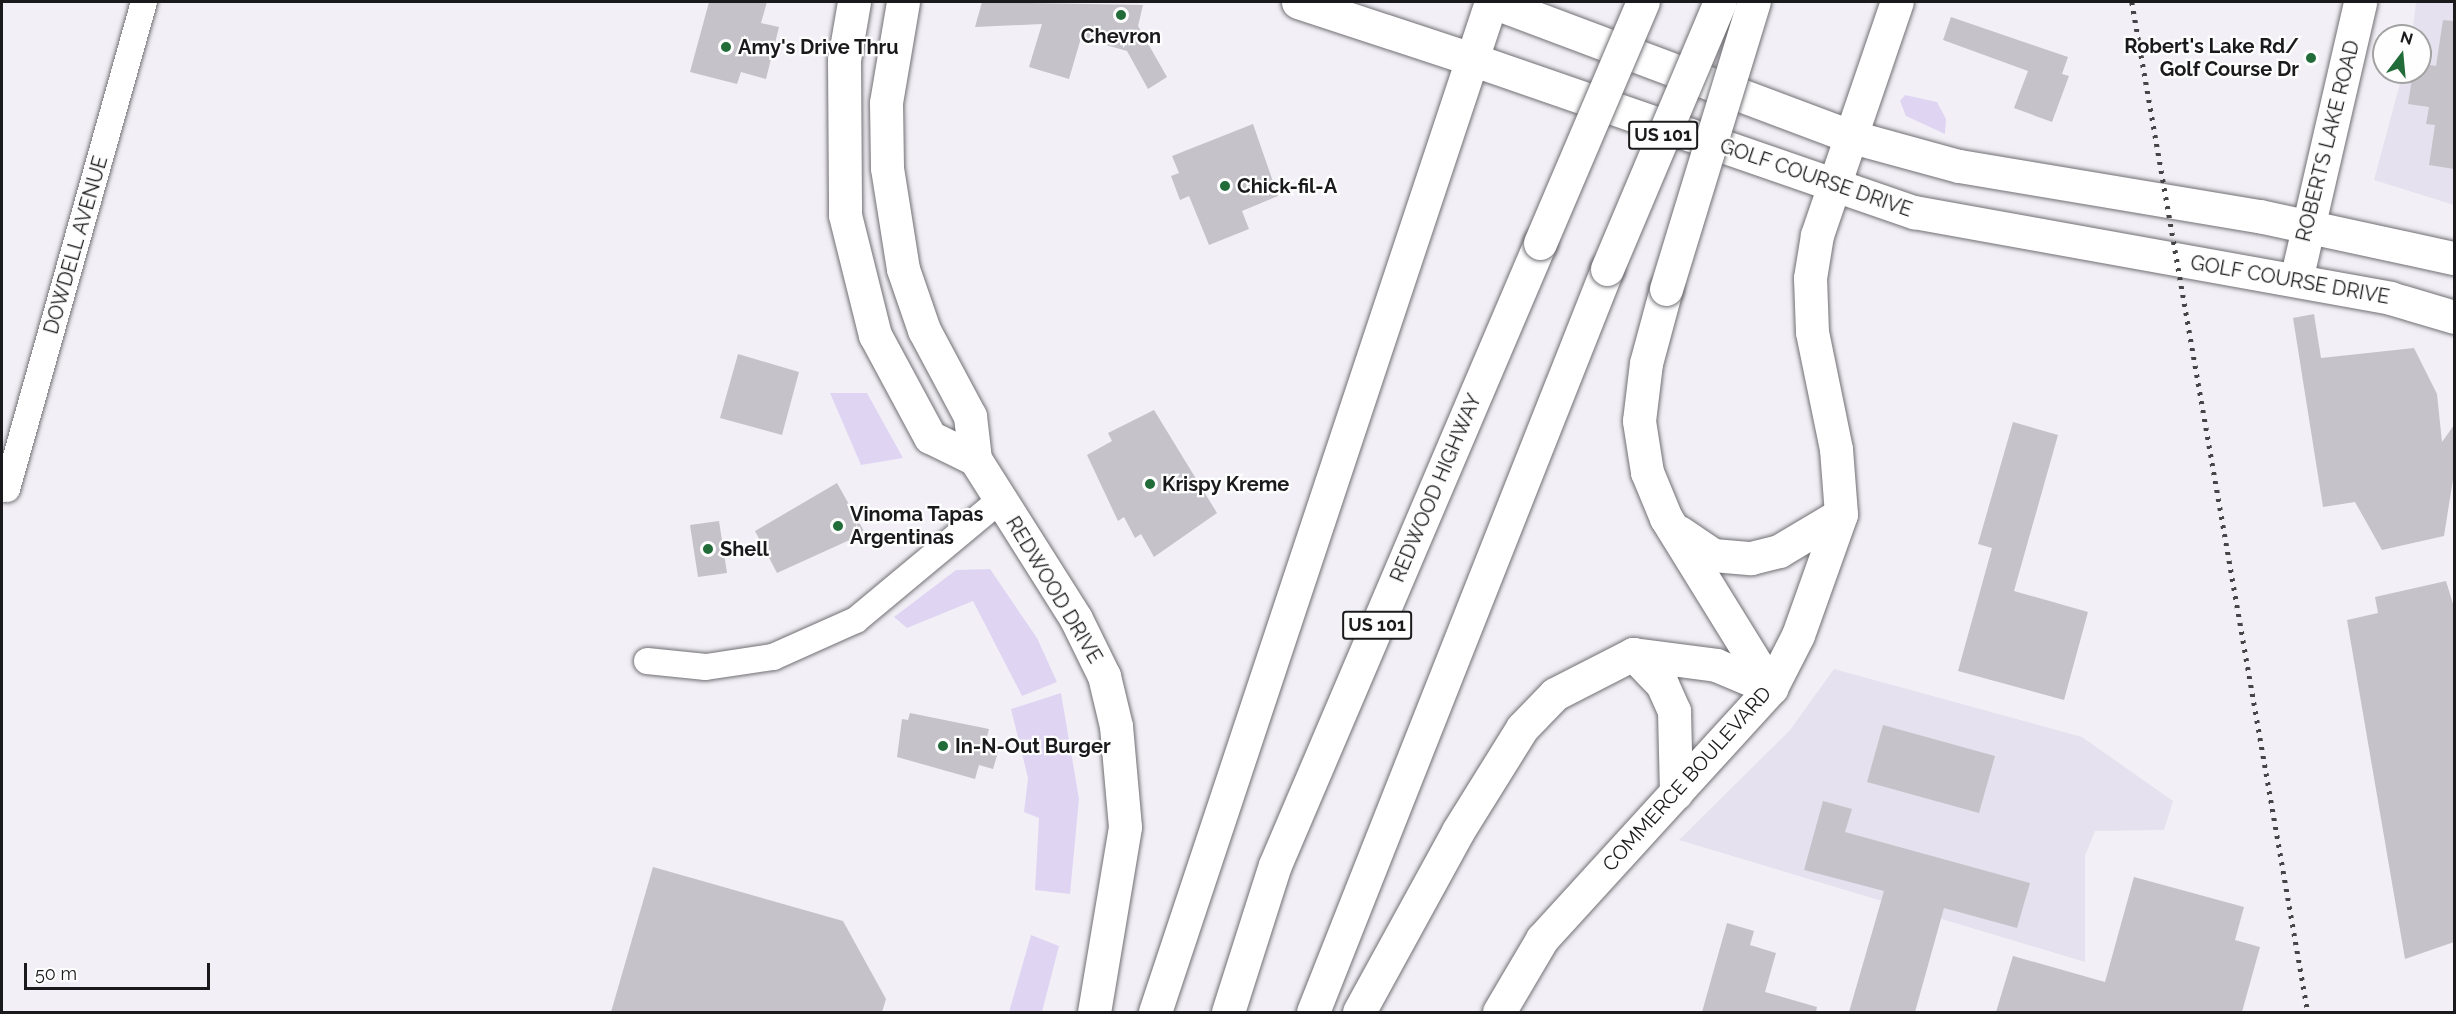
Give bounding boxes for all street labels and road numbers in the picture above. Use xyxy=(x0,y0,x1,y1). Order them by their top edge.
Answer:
street label: ROBERTS LAKE ROAD xyxy=(2291,38,2365,244)
road number: US 101 xyxy=(1627,120,1699,150)
street label: GOLF COURSE DRIVE xyxy=(1717,134,1915,222)
street label: DOWDELL AVENUE xyxy=(39,153,113,337)
street label: GOLF COURSE DRIVE xyxy=(2188,251,2392,309)
street label: REDWOOD HIGHWAY xyxy=(1385,390,1487,586)
street label: REDWOOD DRIVE xyxy=(1001,512,1107,668)
road number: US 101 xyxy=(1341,610,1413,640)
street label: COMMERCE BOULEVARD xyxy=(1598,682,1776,876)

